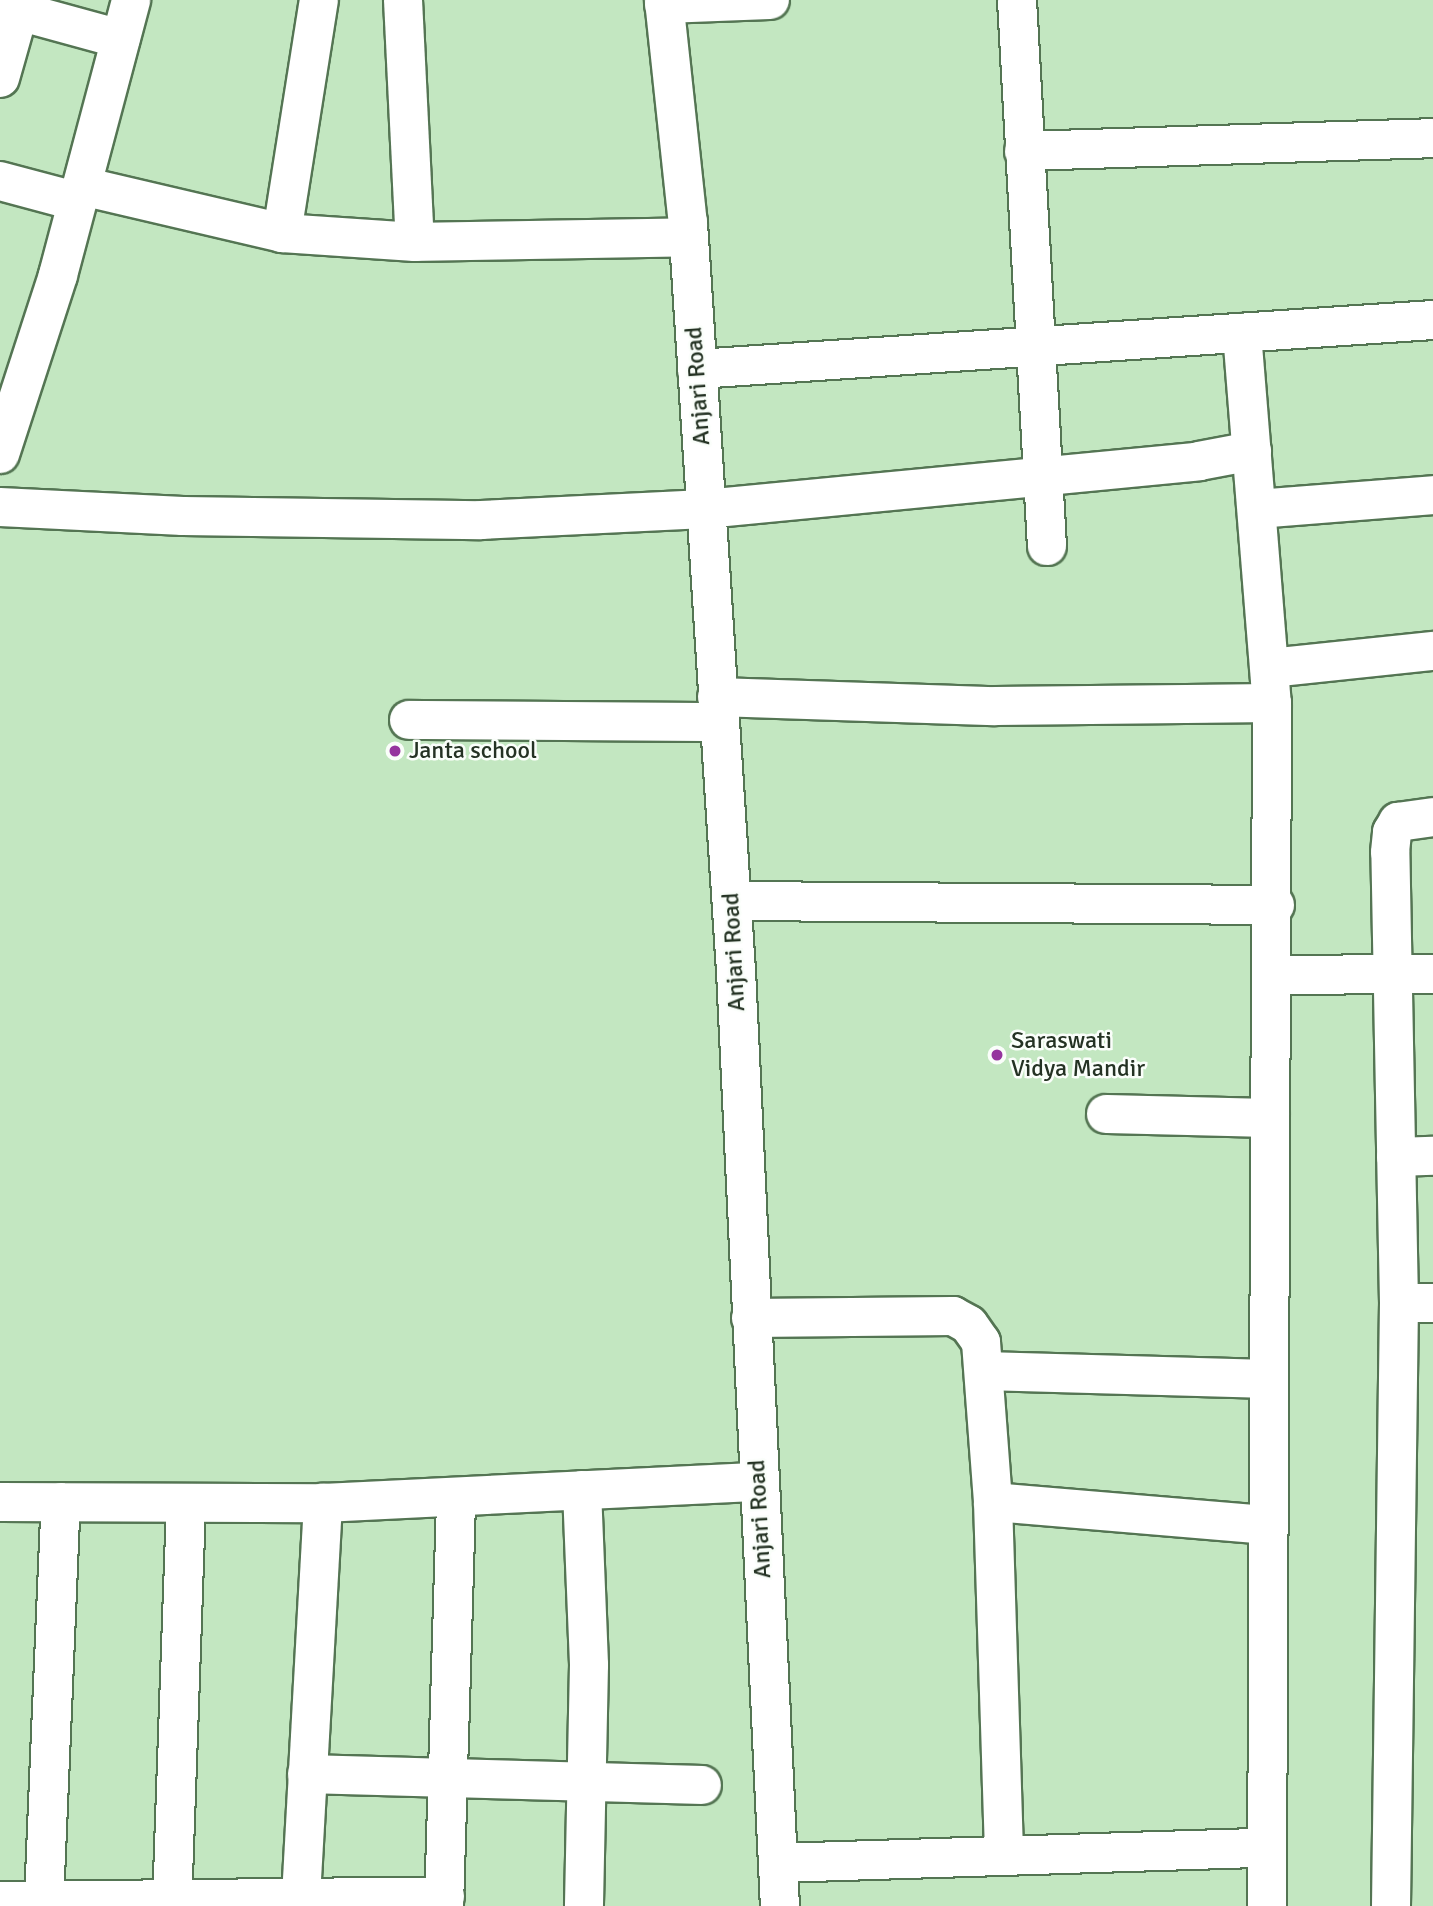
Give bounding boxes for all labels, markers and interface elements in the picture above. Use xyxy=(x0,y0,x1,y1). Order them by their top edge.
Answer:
street label: Anjari Road xyxy=(679,326,717,446)
place label: Janta school xyxy=(409,737,537,765)
marker: Janta school xyxy=(387,743,403,759)
street label: Anjari Road xyxy=(717,892,751,1012)
place label: Saraswati Vidya Mandir xyxy=(1011,1027,1145,1083)
marker: Saraswati Vidya Mandir xyxy=(989,1047,1005,1063)
street label: Anjari Road xyxy=(743,1459,777,1579)

